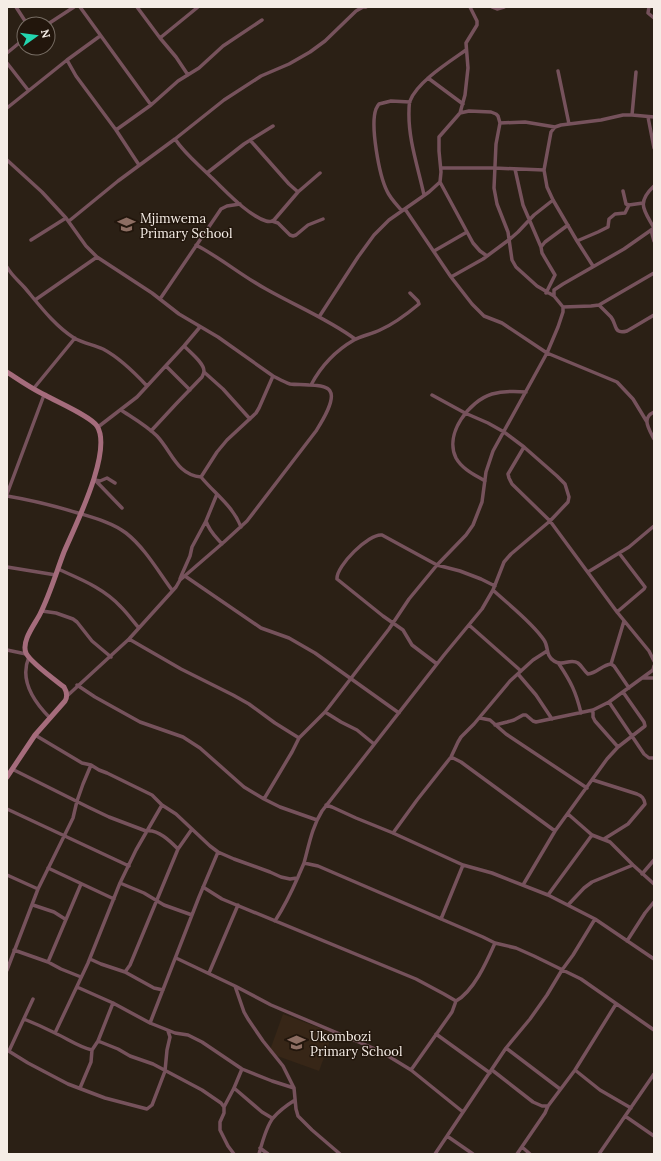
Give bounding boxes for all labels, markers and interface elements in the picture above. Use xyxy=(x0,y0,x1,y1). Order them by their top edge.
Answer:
north arrow xyxy=(16,16,56,56)
text: N xyxy=(38,28,54,40)
place label: Mjimwema Primary School xyxy=(140,210,233,242)
school or university icon: Mjimwema Primary School xyxy=(117,215,137,235)
place label: Ukombozi Primary School xyxy=(310,1028,403,1060)
school or university icon: Ukombozi Primary School xyxy=(287,1033,307,1053)

